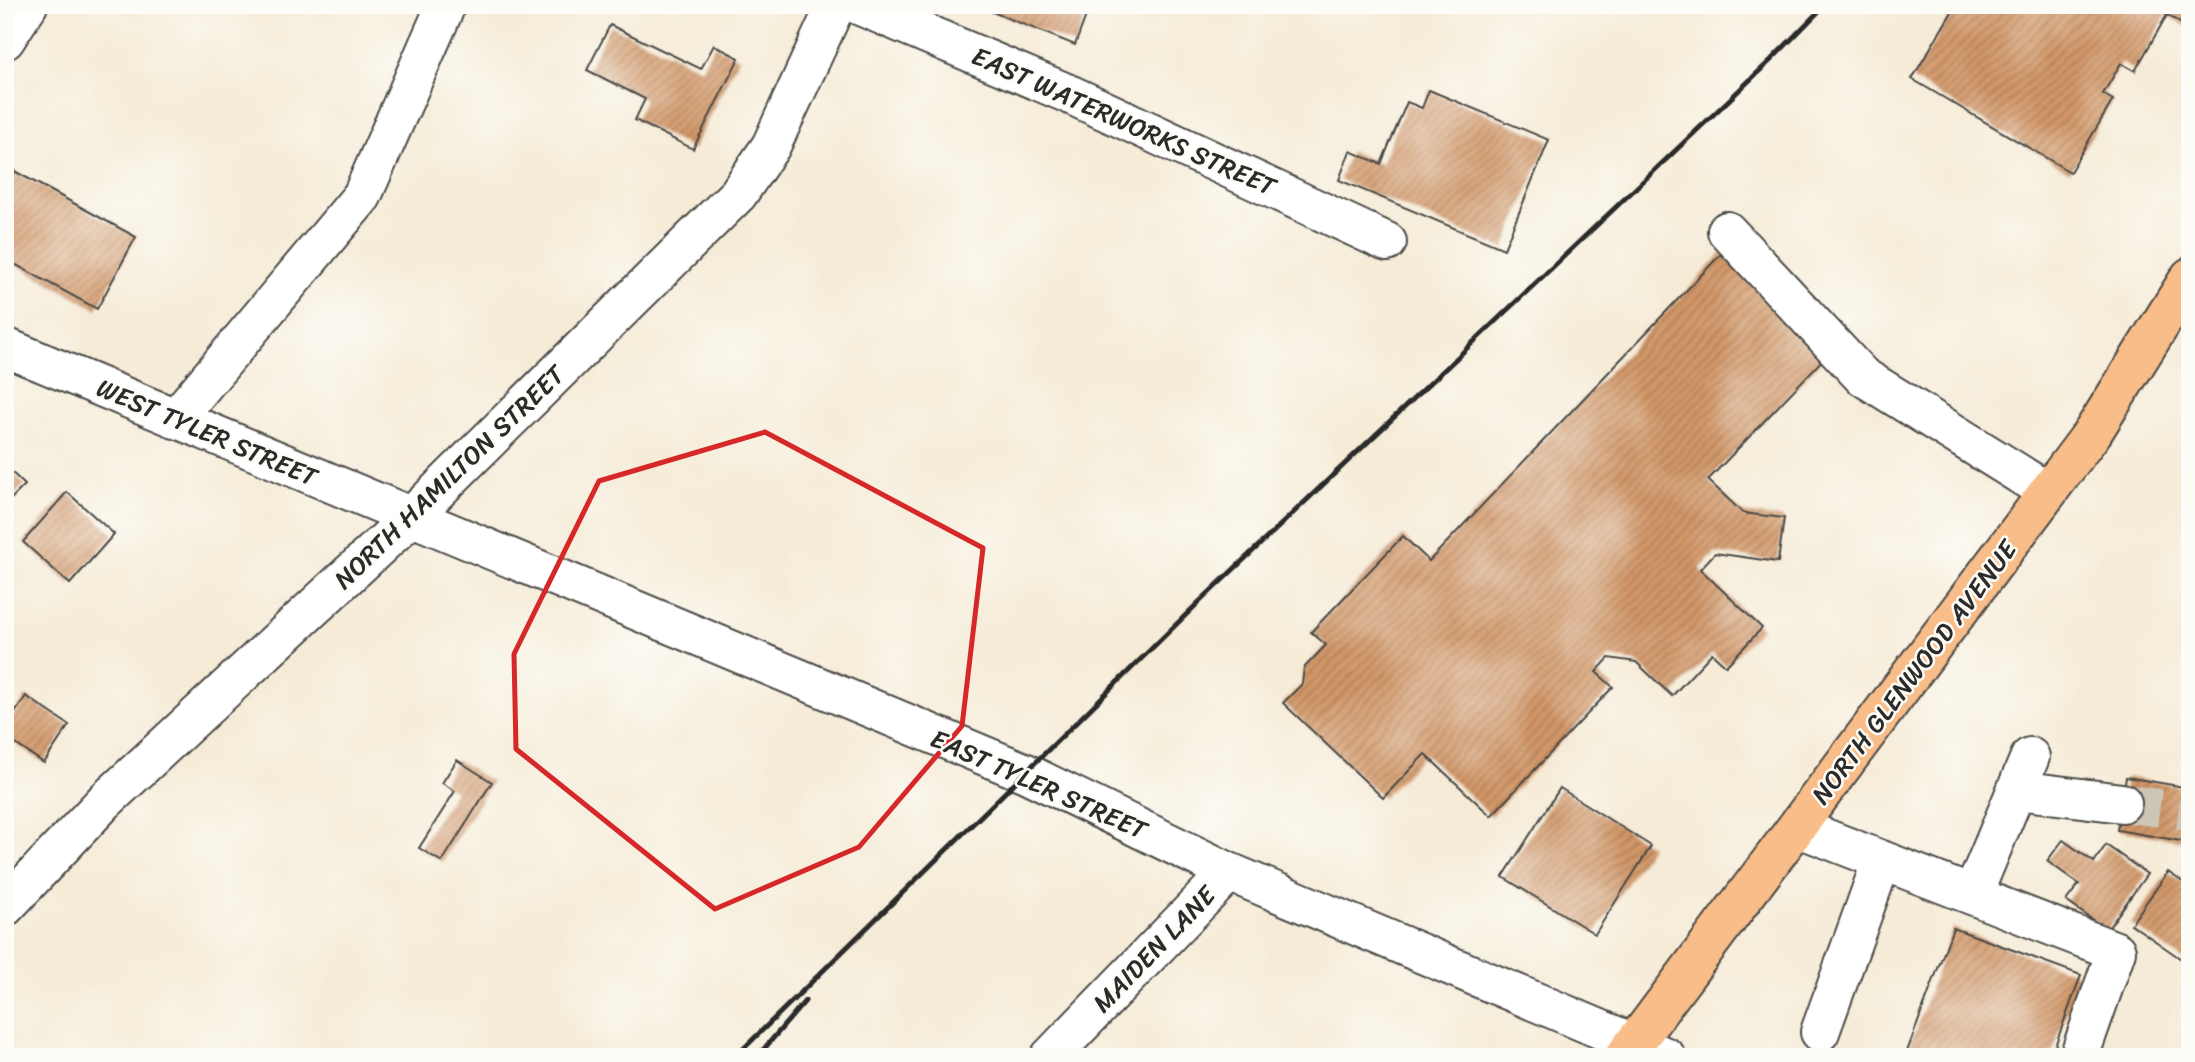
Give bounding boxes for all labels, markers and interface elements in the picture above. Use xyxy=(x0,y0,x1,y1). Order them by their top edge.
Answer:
street label: EAST WATERWORKS STREET xyxy=(964,33,1285,210)
street label: NORTH HAMILTON STREET xyxy=(322,352,577,601)
street label: WEST TYLER STREET xyxy=(89,365,327,500)
street label: NORTH GLENWOOD AVENUE xyxy=(1799,528,2030,814)
street label: EAST TYLER STREET xyxy=(923,716,1156,853)
street label: MAIDEN LANE xyxy=(1081,873,1228,1024)

